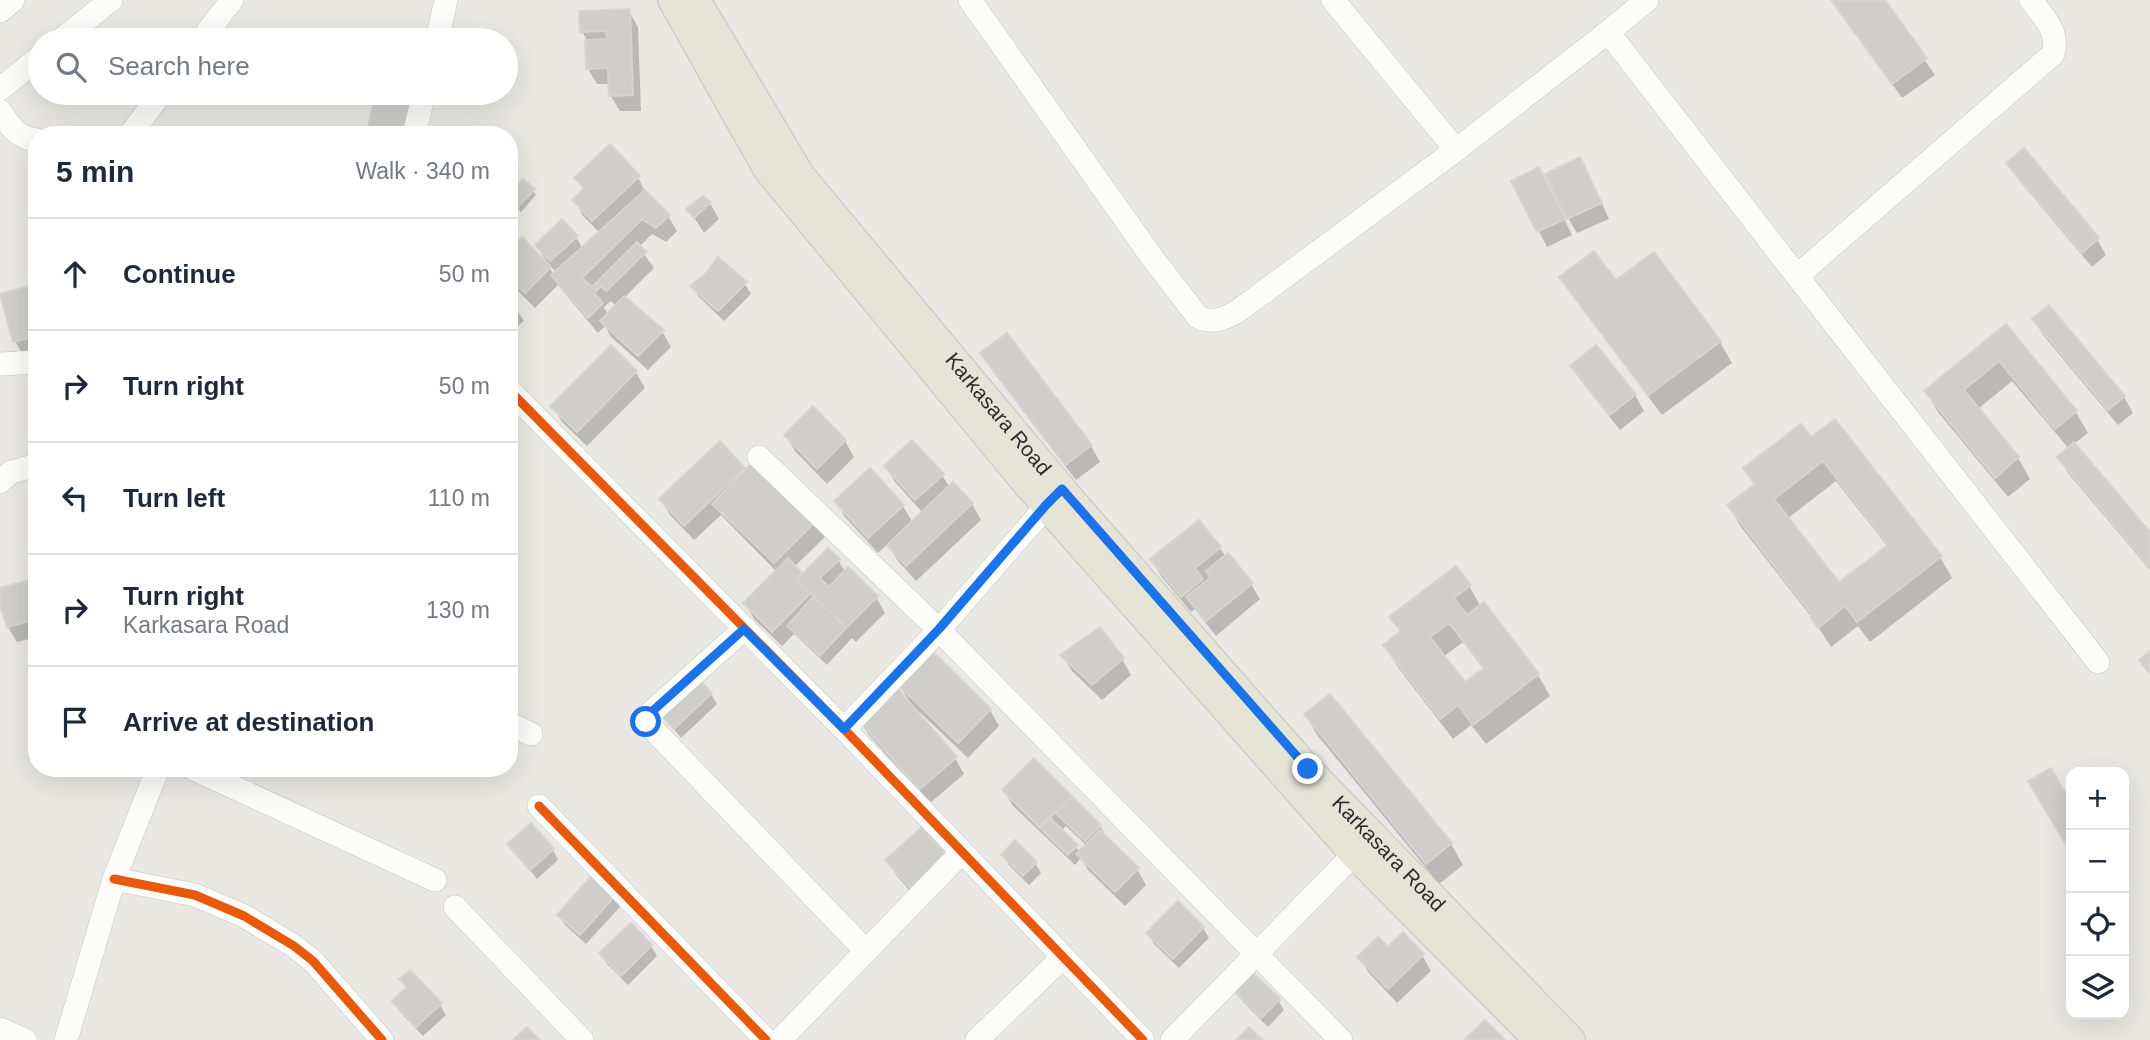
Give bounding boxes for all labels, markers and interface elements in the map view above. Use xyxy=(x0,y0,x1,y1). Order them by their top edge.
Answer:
search box xyxy=(28,28,518,105)
icon: search xyxy=(52,48,90,86)
text: Search here xyxy=(108,51,250,81)
text: 5 min xyxy=(56,155,134,188)
text: Walk · 340 m xyxy=(355,158,490,184)
icon: ahead xyxy=(56,255,94,293)
text: Continue xyxy=(123,259,236,289)
text: 50 m xyxy=(439,261,490,287)
street label: Karkasara Road xyxy=(941,348,1056,479)
icon: right xyxy=(56,367,94,405)
text: Turn right xyxy=(123,371,244,401)
text: 50 m xyxy=(439,373,490,399)
icon: left xyxy=(56,479,94,517)
text: Turn left xyxy=(123,483,225,513)
text: 110 m xyxy=(428,485,490,511)
text: Turn right xyxy=(123,581,244,611)
icon: right xyxy=(56,591,94,629)
text: 130 m xyxy=(426,597,490,623)
text: Karkasara Road xyxy=(123,612,289,638)
icon: arrive xyxy=(56,703,94,741)
route start xyxy=(630,706,661,737)
text: Arrive at destination xyxy=(123,707,374,737)
route end xyxy=(1292,753,1323,784)
map controls xyxy=(2066,767,2129,1019)
button: + xyxy=(2066,767,2129,830)
street label: Karkasara Road xyxy=(1328,790,1450,915)
button: − xyxy=(2066,830,2129,893)
button: locate xyxy=(2066,893,2129,956)
button: layers xyxy=(2066,956,2129,1019)

